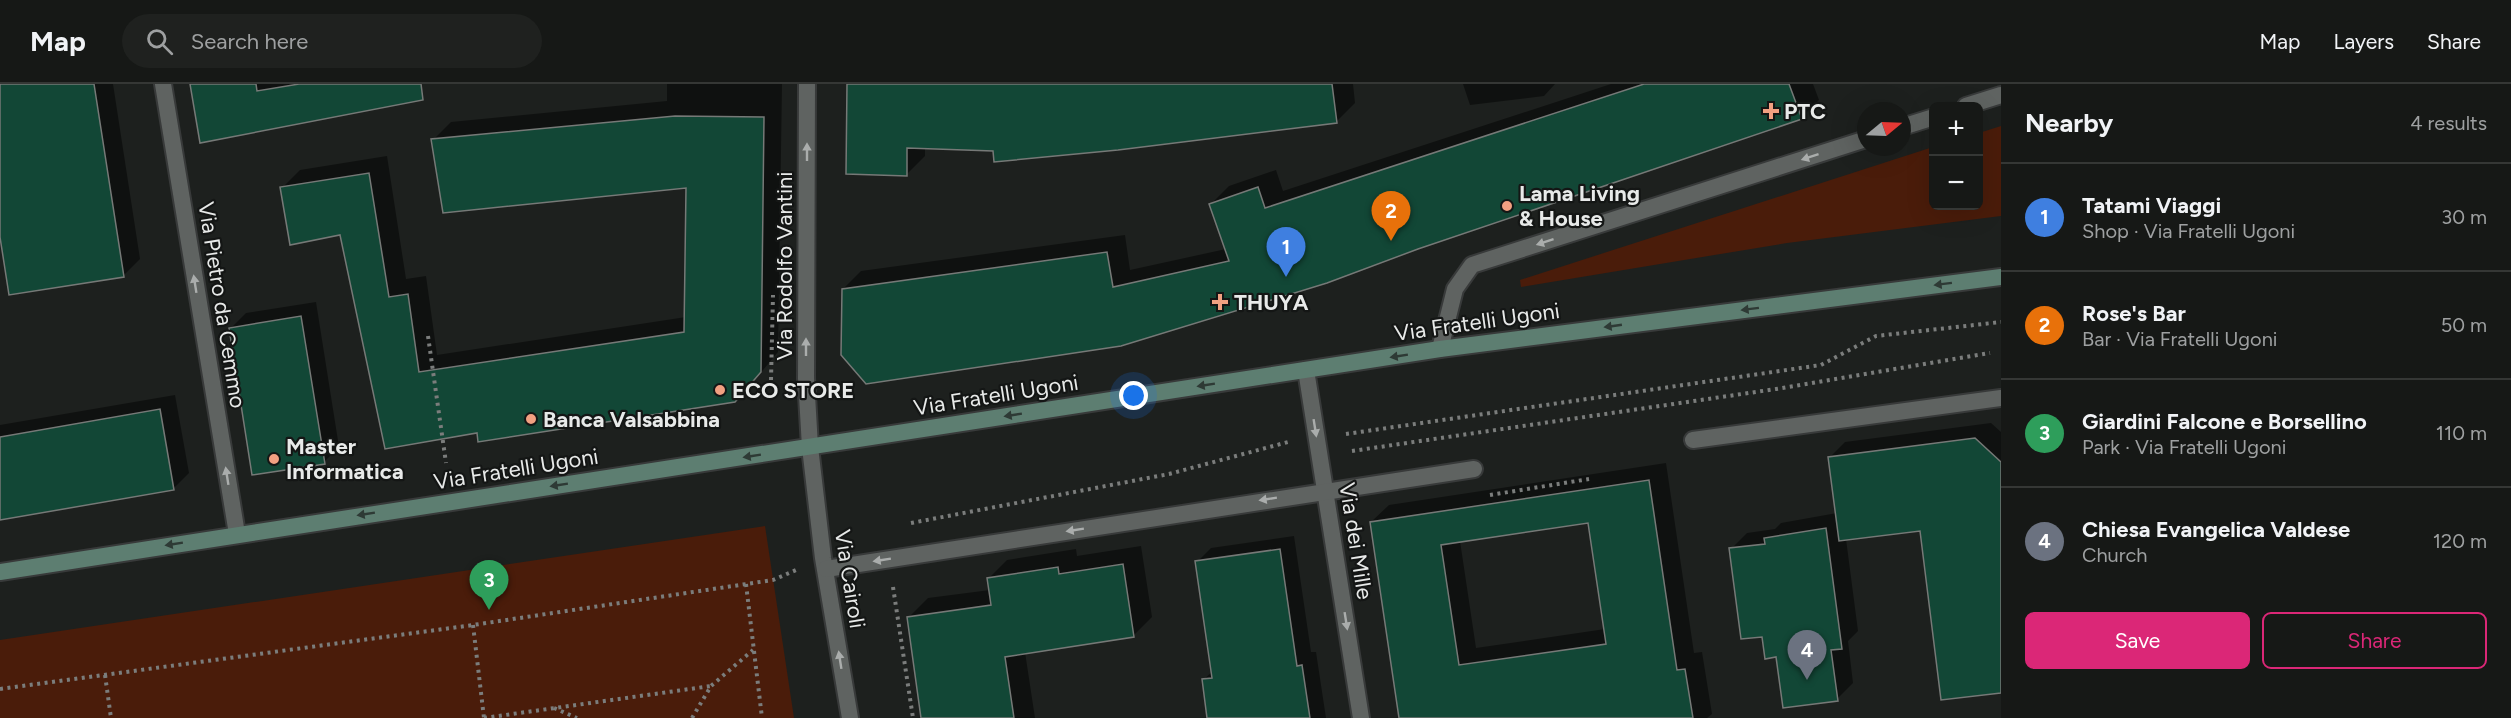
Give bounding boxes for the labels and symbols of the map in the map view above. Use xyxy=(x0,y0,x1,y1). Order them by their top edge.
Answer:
place label: PTC xyxy=(1784,98,1826,125)
marker: PTC xyxy=(1762,102,1780,120)
north arrow xyxy=(1857,102,1911,156)
one-way arrow xyxy=(802,142,812,161)
one-way arrow xyxy=(1801,153,1819,162)
street label: Via Rodolfo Vantini xyxy=(771,172,798,360)
place label: Lama Living & House xyxy=(1519,180,1640,232)
pin: 2 xyxy=(1372,192,1410,241)
marker: Lama Living & House xyxy=(1500,199,1514,213)
street label: Via Pietro da Cemmo xyxy=(192,200,252,410)
pin: 1 xyxy=(1266,228,1306,277)
one-way arrow xyxy=(1536,238,1554,247)
one-way arrow xyxy=(191,274,200,293)
one-way arrow xyxy=(1933,279,1952,289)
place label: THUYA xyxy=(1234,289,1309,316)
marker: THUYA xyxy=(1211,293,1229,311)
street label: Via Fratelli Ugoni xyxy=(1393,297,1561,347)
one-way arrow xyxy=(1740,304,1759,313)
one-way arrow xyxy=(1603,322,1622,331)
one-way arrow xyxy=(801,337,811,356)
one-way arrow xyxy=(1389,351,1408,360)
street label: Via Fratelli Ugoni xyxy=(912,369,1080,421)
place label: ECO STORE xyxy=(732,377,854,404)
your location xyxy=(1119,381,1148,410)
one-way arrow xyxy=(1196,381,1215,390)
marker: ECO STORE xyxy=(713,383,727,397)
place label: Banca Valsabbina xyxy=(543,406,720,433)
one-way arrow xyxy=(1004,410,1023,419)
marker: Banca Valsabbina xyxy=(524,412,538,426)
one-way arrow xyxy=(1311,419,1320,438)
place label: Master Informatica xyxy=(286,433,404,485)
street label: Via Fratelli Ugoni xyxy=(432,443,600,495)
marker: Master Informatica xyxy=(267,452,281,466)
one-way arrow xyxy=(742,452,761,461)
one-way arrow xyxy=(222,466,231,485)
one-way arrow xyxy=(549,481,568,490)
street label: Via dei Mille xyxy=(1333,481,1379,601)
one-way arrow xyxy=(1258,495,1277,504)
one-way arrow xyxy=(357,510,376,519)
one-way arrow xyxy=(1065,525,1084,534)
street label: Via Cairoli xyxy=(829,528,871,630)
one-way arrow xyxy=(164,540,183,549)
one-way arrow xyxy=(873,556,892,565)
pin: 3 xyxy=(470,560,508,610)
one-way arrow xyxy=(1341,611,1350,630)
pin: 4 xyxy=(1788,630,1826,680)
one-way arrow xyxy=(836,651,845,670)

